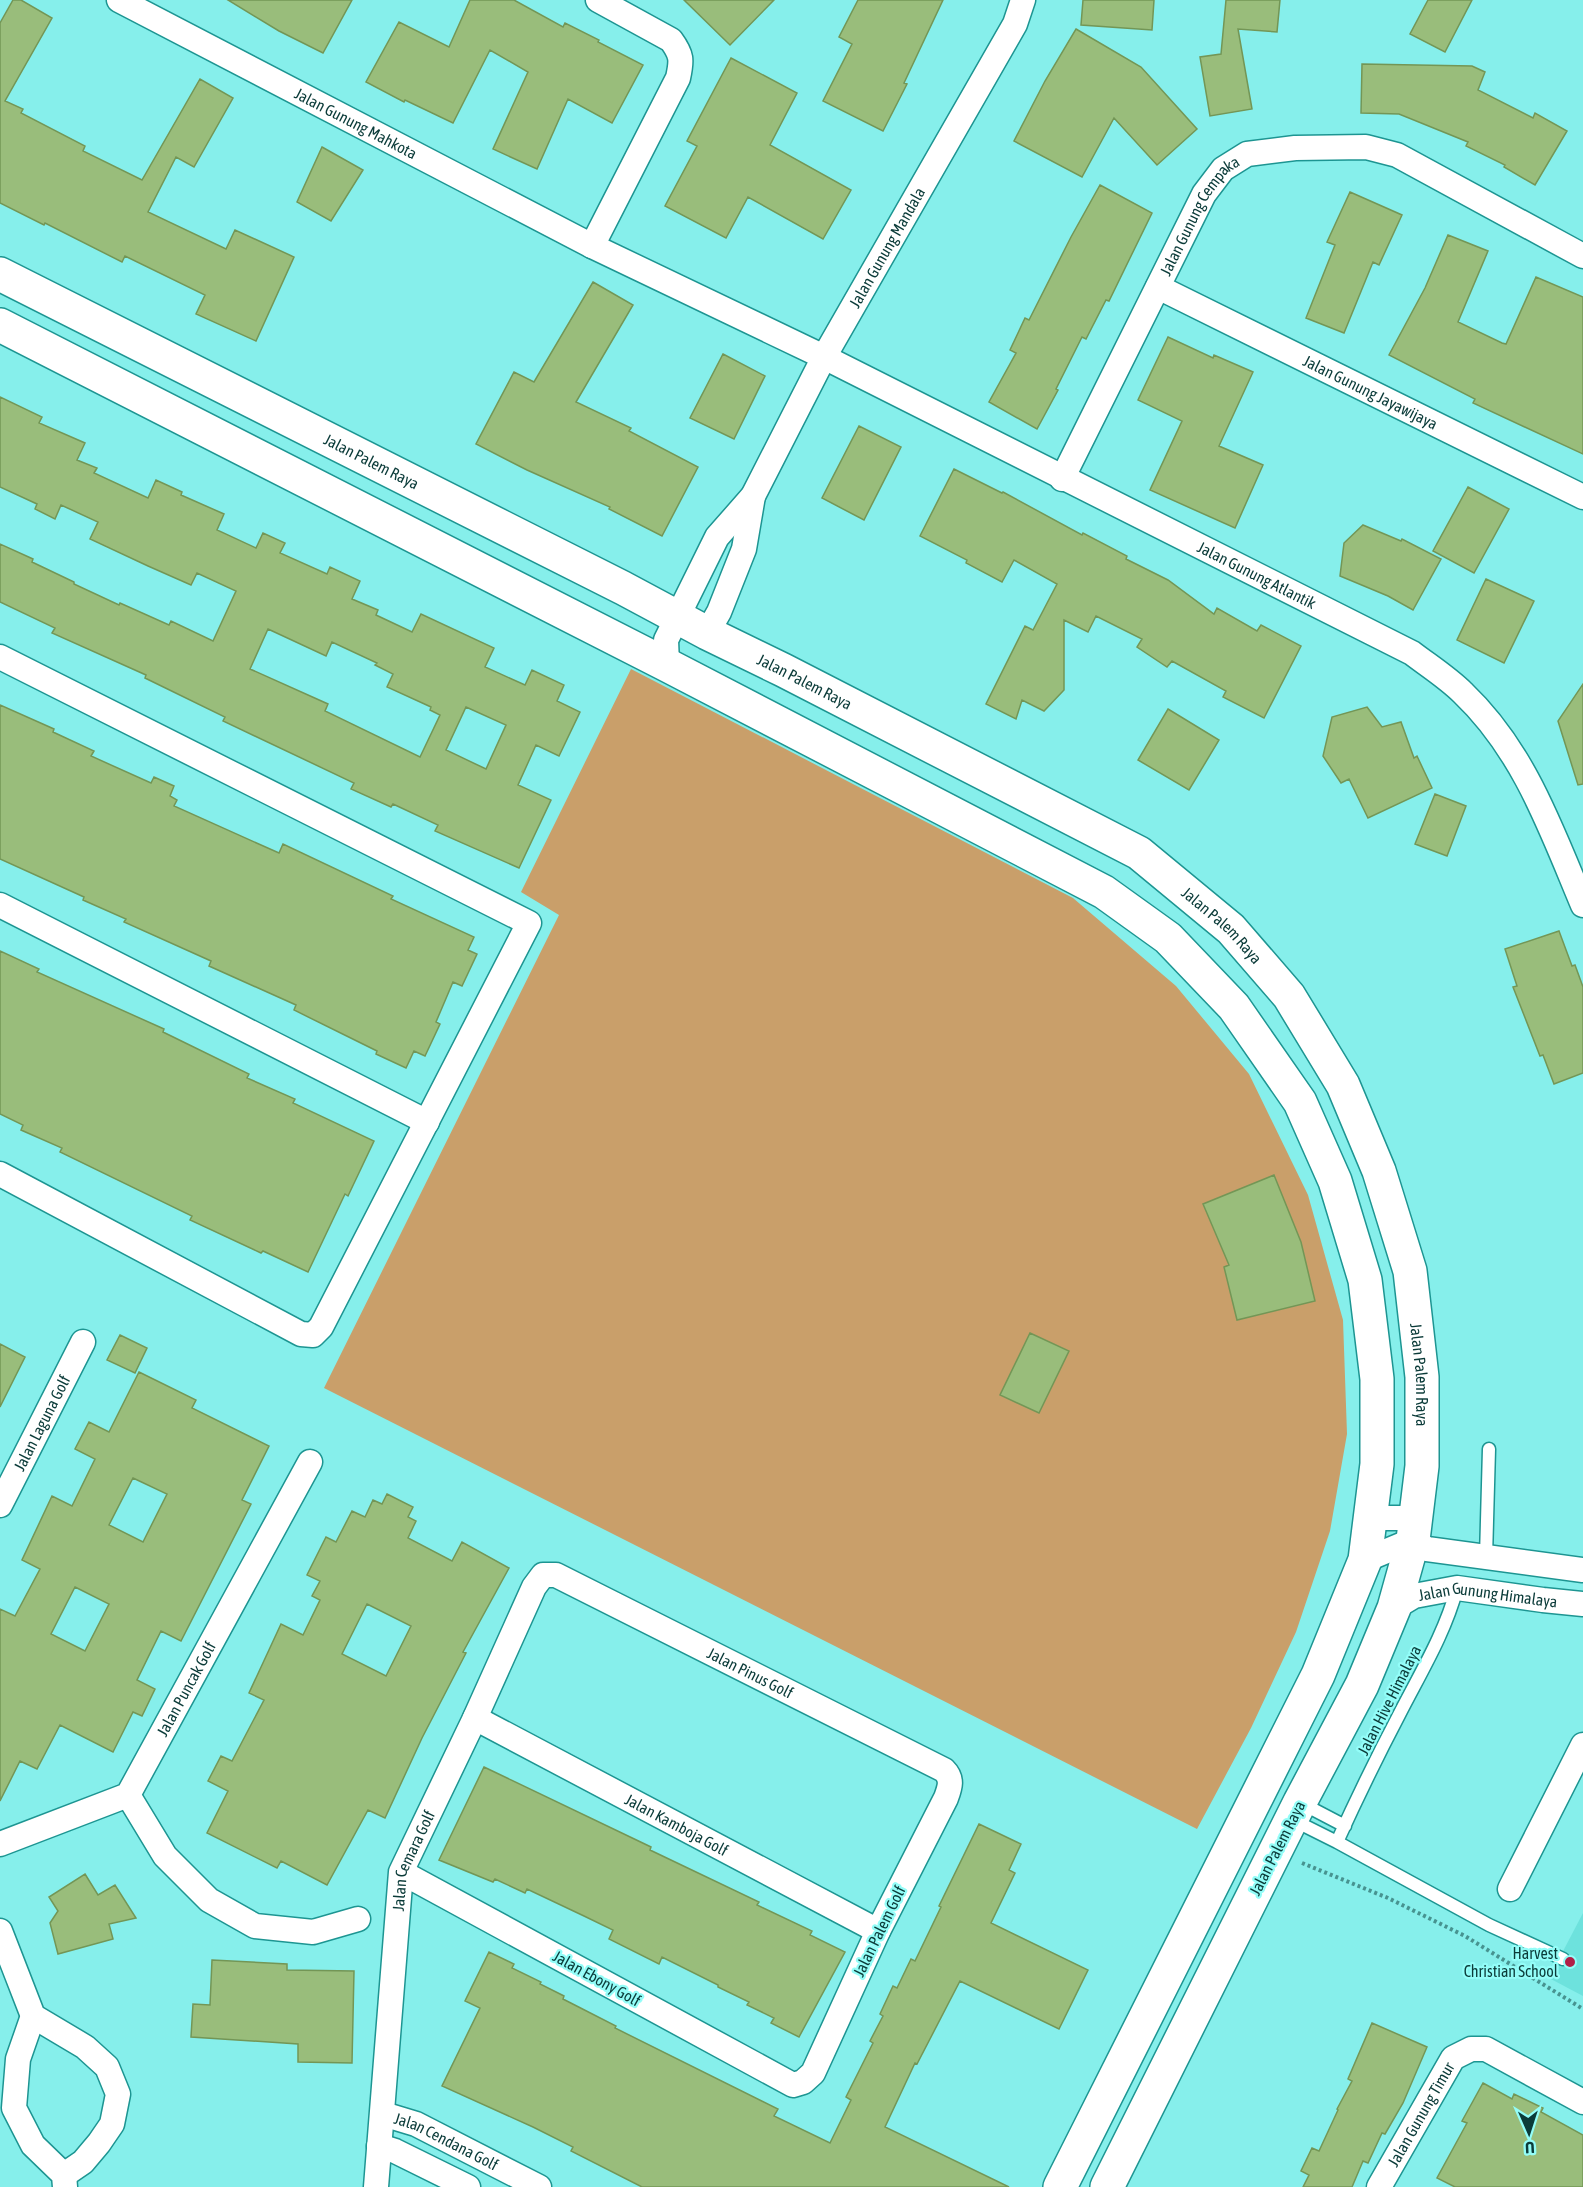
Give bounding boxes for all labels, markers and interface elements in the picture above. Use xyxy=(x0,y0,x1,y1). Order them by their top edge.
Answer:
street label: Jalan Gunung Mahkota xyxy=(292,84,420,162)
street label: Jalan Gunung Cempaka xyxy=(1156,152,1243,278)
street label: Jalan Gunung Mandala xyxy=(845,184,928,311)
street label: Jalan Gunung Jayawijaya xyxy=(1300,351,1441,433)
street label: Jalan Palem Raya xyxy=(321,430,422,493)
street label: Jalan Gunung Atlantik xyxy=(1195,538,1319,612)
street label: Jalan Palem Raya xyxy=(754,650,855,713)
street label: Jalan Palem Raya xyxy=(1178,883,1266,967)
street label: Jalan Palem Raya xyxy=(1407,1322,1431,1426)
street label: Jalan Laguna Golf xyxy=(10,1372,74,1474)
street label: Jalan Gunung Himalaya xyxy=(1417,1579,1558,1611)
street label: Jalan Puncak Golf xyxy=(153,1638,219,1739)
street label: Jalan Hive Himalaya xyxy=(1354,1642,1425,1758)
street label: Jalan Pinus Golf xyxy=(704,1644,797,1702)
street label: Jalan Kamboja Golf xyxy=(622,1790,732,1859)
street label: Jalan Palem Raya xyxy=(1245,1798,1309,1899)
street label: Jalan Cemara Golf xyxy=(389,1807,438,1912)
street label: Jalan Palem Golf xyxy=(849,1882,909,1979)
place label: Harvest Christian School xyxy=(1464,1944,1559,1980)
street label: Jalan Ebony Golf xyxy=(550,1947,644,2011)
marker: Harvest Christian School xyxy=(1563,1955,1577,1969)
street label: Jalan Gunung Timur xyxy=(1384,2059,1458,2169)
north arrow xyxy=(1499,2103,1559,2163)
street label: Jalan Cendana Golf xyxy=(392,2109,502,2174)
text: U xyxy=(1525,2139,1535,2157)

